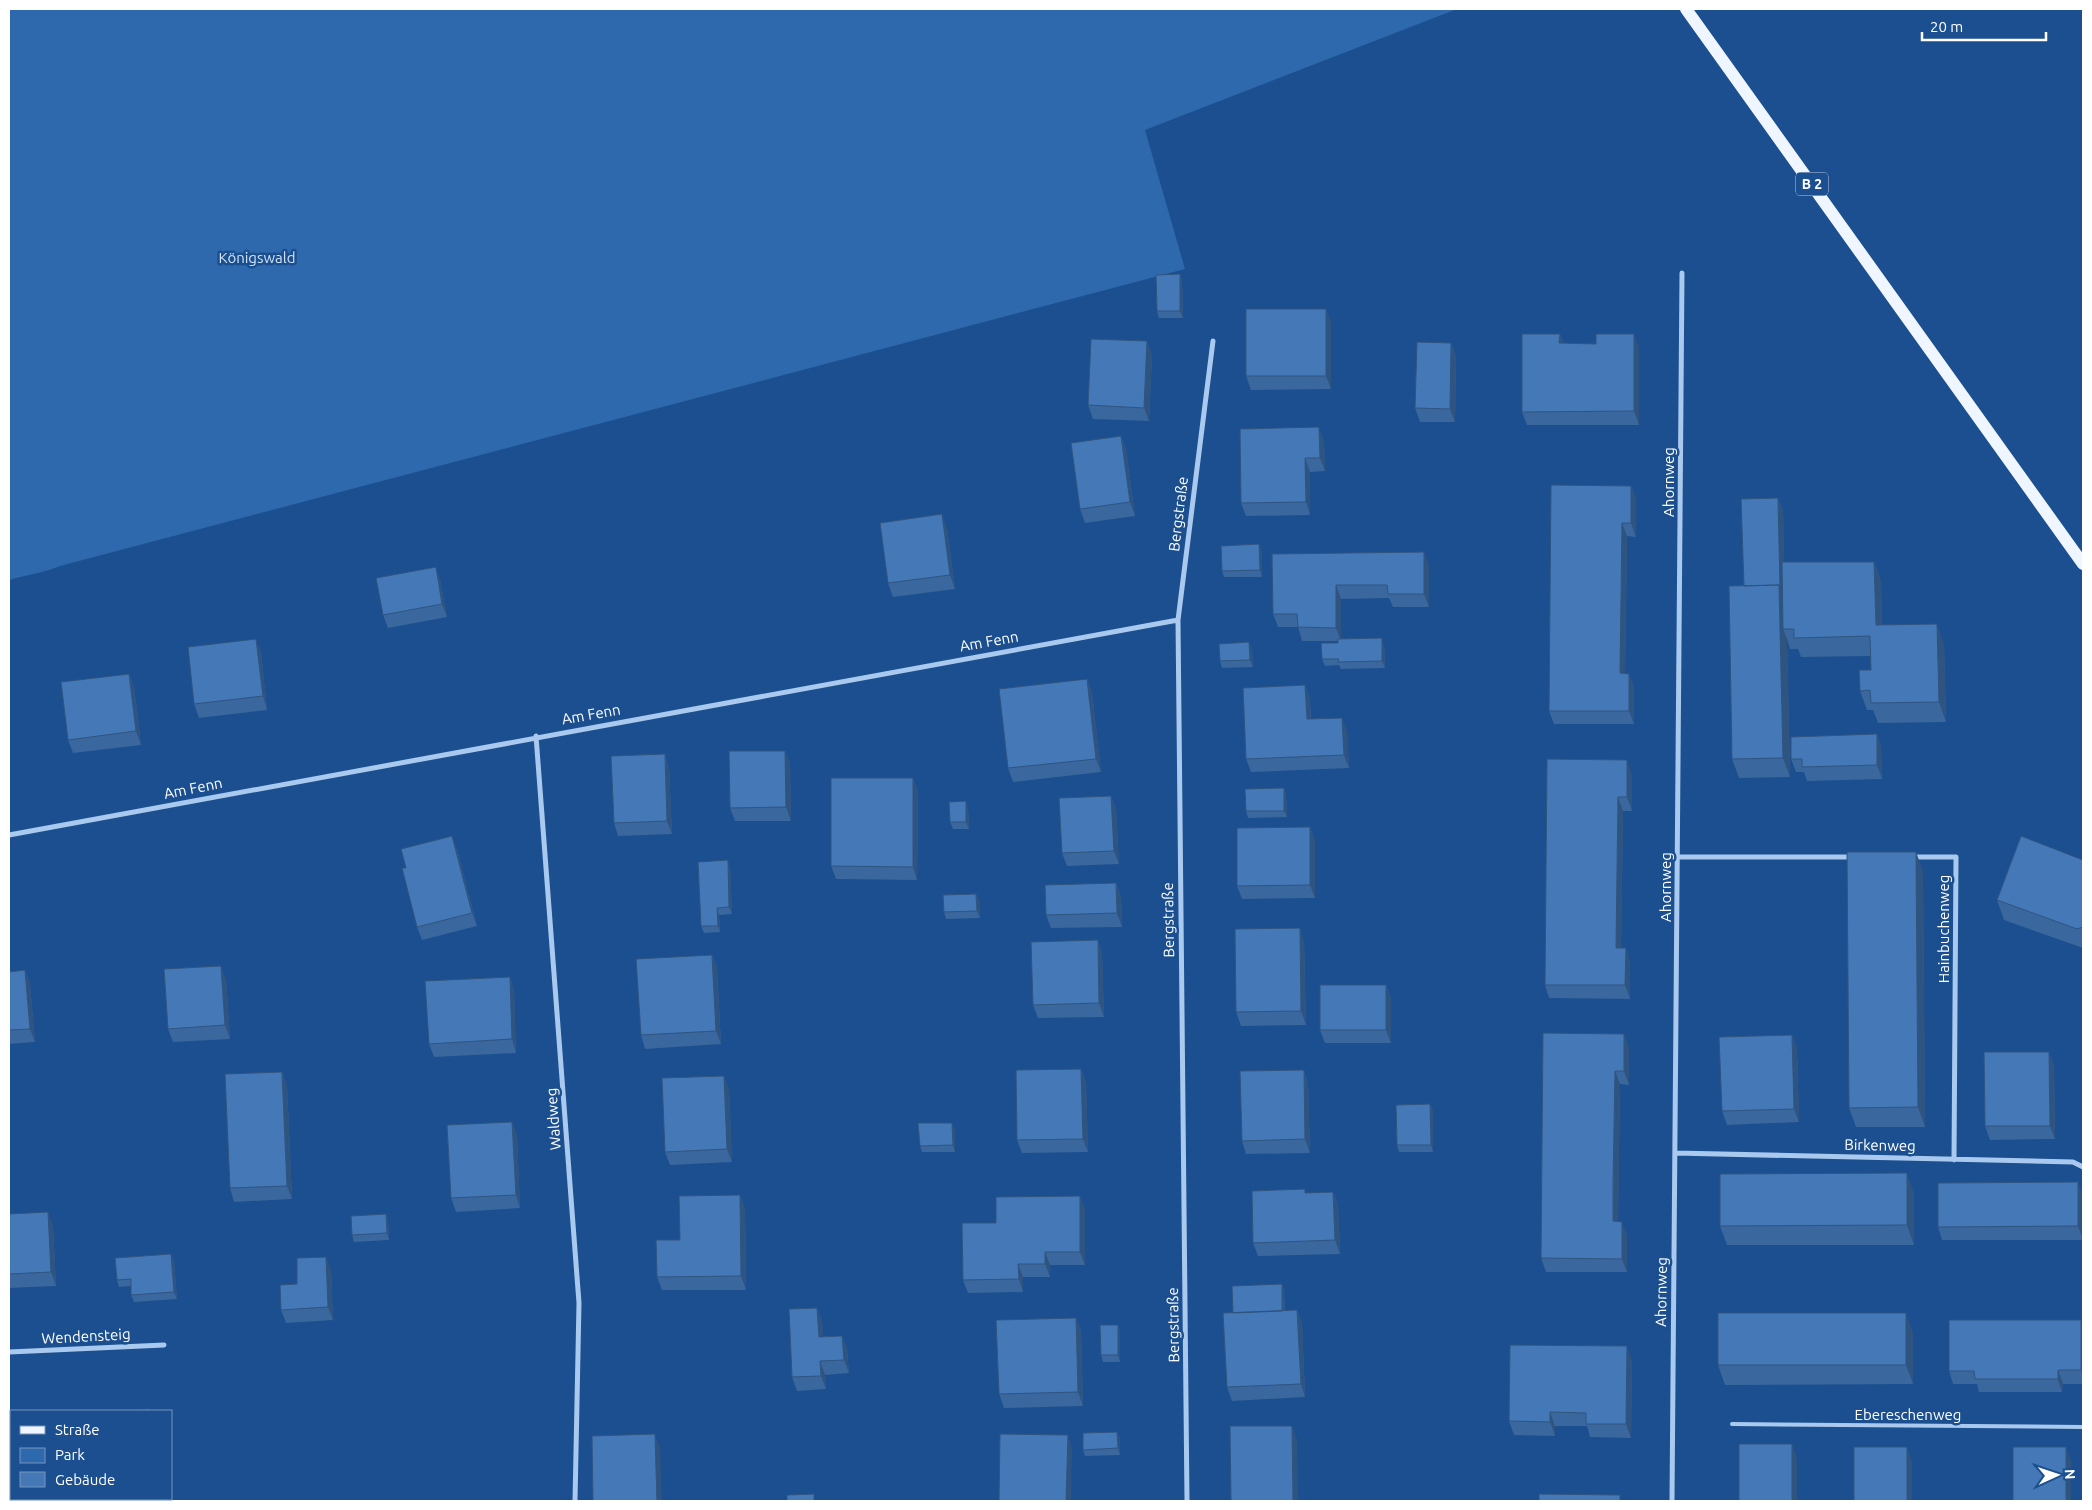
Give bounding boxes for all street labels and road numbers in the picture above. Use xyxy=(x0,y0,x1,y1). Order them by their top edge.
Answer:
road number: B 2 xyxy=(1796,172,1828,195)
street label: Ahornweg xyxy=(1660,447,1677,517)
street label: Bergstraße xyxy=(1165,476,1191,552)
street label: Am Fenn xyxy=(958,627,1020,655)
street label: Am Fenn xyxy=(560,700,622,728)
street label: Am Fenn xyxy=(162,774,224,802)
street label: Ahornweg xyxy=(1657,852,1674,922)
street label: Hainbuchenweg xyxy=(1935,875,1952,983)
street label: Bergstraße xyxy=(1159,882,1177,958)
street label: Waldweg xyxy=(542,1087,564,1151)
street label: Birkenweg xyxy=(1844,1136,1916,1154)
street label: Ahornweg xyxy=(1652,1257,1670,1327)
street label: Bergstraße xyxy=(1164,1287,1182,1363)
street label: Wendensteig xyxy=(41,1325,131,1347)
street label: Ebereschenweg xyxy=(1855,1406,1961,1423)

